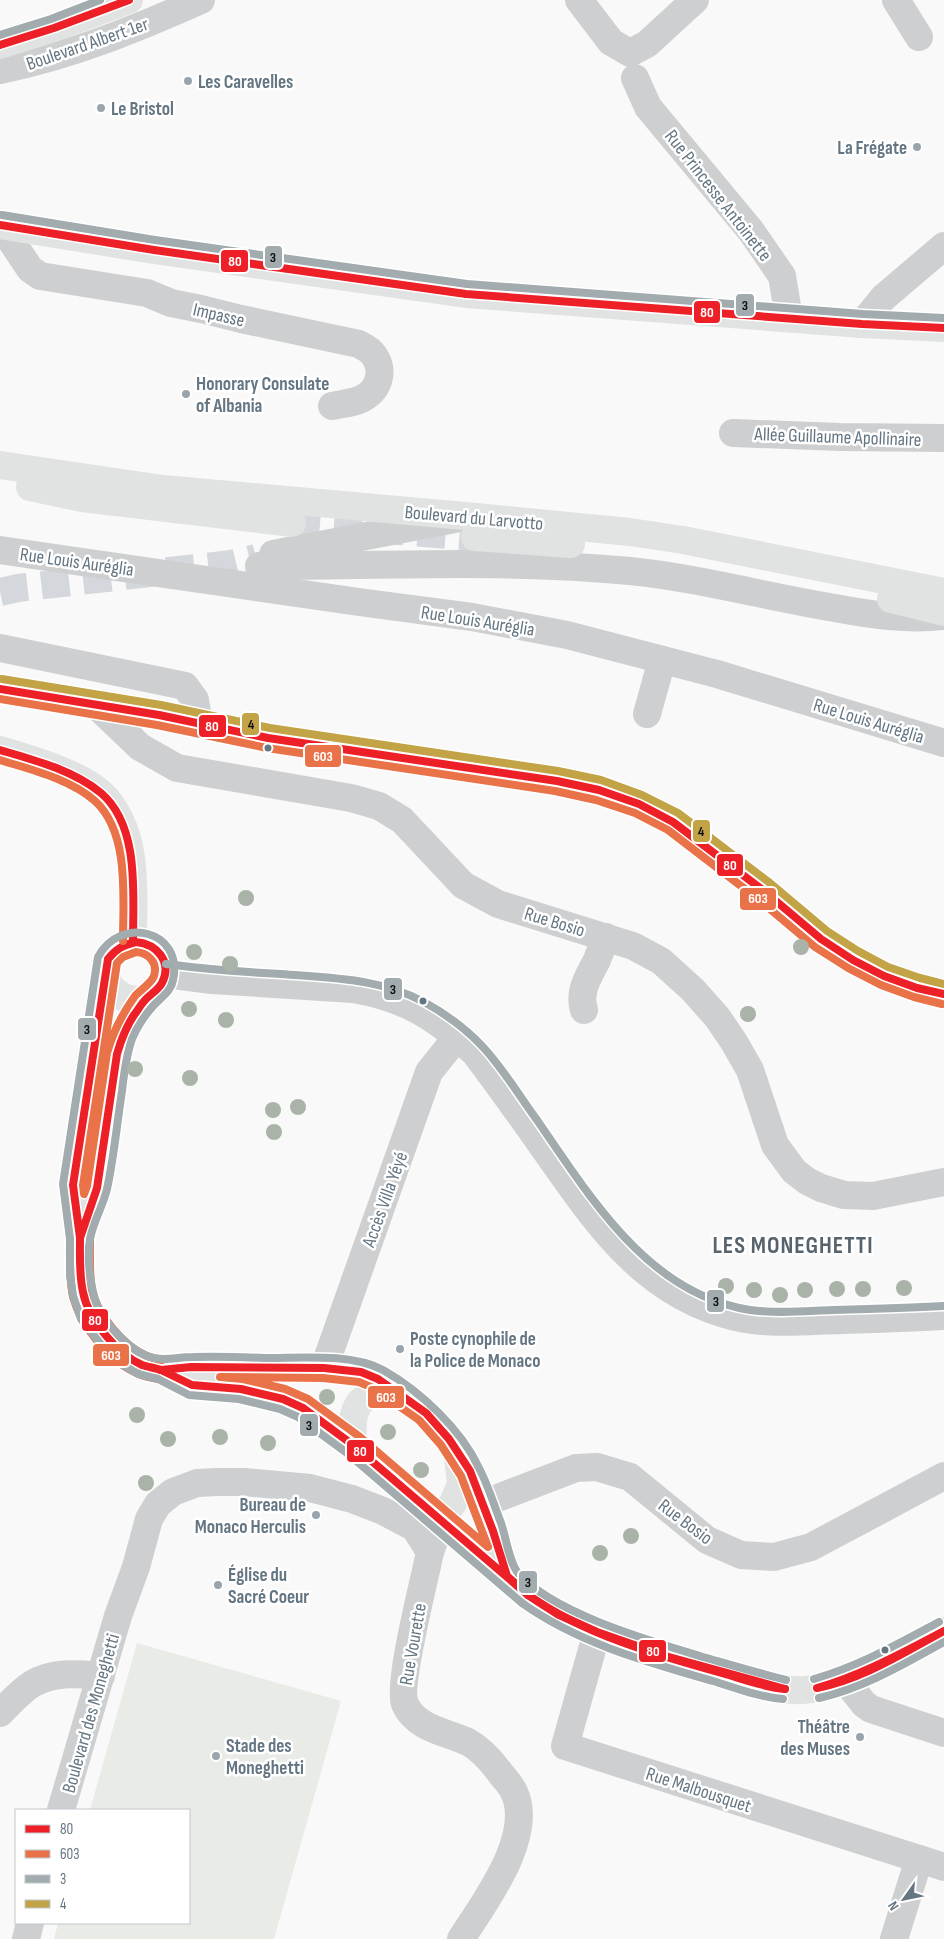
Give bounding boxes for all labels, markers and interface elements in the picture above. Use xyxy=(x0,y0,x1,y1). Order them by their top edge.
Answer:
street label: Boulevard Albert 1er xyxy=(23,13,152,76)
place label: Les Caravelles xyxy=(198,71,293,94)
marker: Les Caravelles xyxy=(182,75,194,87)
place label: Le Bristol xyxy=(111,98,174,121)
marker: Le Bristol xyxy=(95,102,107,114)
street label: Rue Princesse Antoinette xyxy=(659,126,776,266)
place label: La Frégate xyxy=(837,137,907,160)
marker: La Frégate xyxy=(911,141,923,153)
line badge: 3 xyxy=(264,245,283,269)
line badge: 80 xyxy=(220,249,249,273)
text: 3 xyxy=(270,249,276,266)
text: 80 xyxy=(228,253,242,270)
line badge: 3 xyxy=(735,293,755,317)
text: 3 xyxy=(742,297,748,314)
street label: Impasse xyxy=(191,298,247,333)
line badge: 80 xyxy=(693,300,721,324)
text: 80 xyxy=(700,304,714,321)
place label: Honorary Consulate of Albania xyxy=(196,373,329,418)
marker: Honorary Consulate of Albania xyxy=(180,388,192,400)
street label: Allée Guillaume Apollinaire xyxy=(753,423,922,452)
street label: Boulevard du Larvotto xyxy=(404,501,544,536)
street label: Rue Louis Auréglia xyxy=(18,543,135,582)
street label: Rue Louis Auréglia xyxy=(419,601,536,642)
street label: Rue Louis Auréglia xyxy=(810,694,927,749)
line badge: 4 xyxy=(241,712,260,736)
line badge: 80 xyxy=(198,714,227,738)
text: 4 xyxy=(248,716,255,733)
text: 80 xyxy=(205,718,219,735)
unlabelled marker xyxy=(263,743,273,753)
line badge: 603 xyxy=(304,744,342,768)
text: 603 xyxy=(313,748,333,765)
line badge: 4 xyxy=(692,819,711,843)
text: 4 xyxy=(698,823,705,840)
line badge: 80 xyxy=(716,853,744,877)
text: 80 xyxy=(723,857,737,874)
line badge: 603 xyxy=(739,887,777,911)
text: 603 xyxy=(748,890,768,907)
street label: Rue Bosio xyxy=(522,902,588,942)
line badge: 3 xyxy=(383,977,403,1001)
text: 3 xyxy=(390,981,396,998)
unlabelled marker xyxy=(418,996,428,1006)
line badge: 3 xyxy=(77,1017,97,1041)
text: 3 xyxy=(84,1021,90,1038)
street label: Accès Villa Yéyé xyxy=(357,1149,413,1251)
district label: LES MONEGHETTI xyxy=(712,1231,874,1260)
line badge: 3 xyxy=(706,1289,725,1313)
text: 3 xyxy=(713,1293,719,1310)
line badge: 80 xyxy=(81,1308,109,1332)
text: 80 xyxy=(88,1312,102,1329)
place label: Poste cynophile de la Police de Monaco xyxy=(410,1328,541,1373)
line badge: 603 xyxy=(92,1343,130,1367)
marker: Poste cynophile de la Police de Monaco xyxy=(394,1343,406,1355)
text: 603 xyxy=(101,1347,121,1364)
line badge: 603 xyxy=(367,1385,405,1409)
text: 603 xyxy=(376,1389,396,1406)
line badge: 3 xyxy=(299,1413,319,1437)
text: 3 xyxy=(306,1417,312,1434)
line badge: 80 xyxy=(346,1439,375,1463)
text: 80 xyxy=(353,1443,367,1460)
place label: Bureau de Monaco Herculis xyxy=(195,1494,306,1539)
street label: Rue Bosio xyxy=(653,1494,717,1550)
marker: Bureau de Monaco Herculis xyxy=(310,1509,322,1521)
place label: Église du Sacré Coeur xyxy=(228,1564,309,1609)
line badge: 3 xyxy=(518,1570,538,1594)
text: 3 xyxy=(525,1574,531,1591)
marker: Église du Sacré Coeur xyxy=(212,1579,224,1591)
street label: Rue Vourette xyxy=(395,1601,432,1687)
street label: Boulevard des Moneghetti xyxy=(58,1631,125,1796)
line badge: 80 xyxy=(638,1639,667,1663)
text: 80 xyxy=(646,1643,660,1660)
unlabelled marker xyxy=(880,1645,890,1655)
place label: Théâtre des Muses xyxy=(780,1716,850,1761)
marker: Théâtre des Muses xyxy=(854,1731,866,1743)
place label: Stade des Moneghetti xyxy=(226,1735,304,1780)
marker: Stade des Moneghetti xyxy=(210,1750,222,1762)
street label: Rue Malbousquet xyxy=(643,1763,754,1818)
legend xyxy=(15,1809,190,1924)
text: 80 xyxy=(60,1820,73,1839)
text: 603 xyxy=(60,1845,80,1864)
text: 3 xyxy=(60,1870,66,1889)
north arrow xyxy=(879,1874,929,1924)
text: 4 xyxy=(60,1895,66,1914)
text: N xyxy=(884,1898,903,1914)

